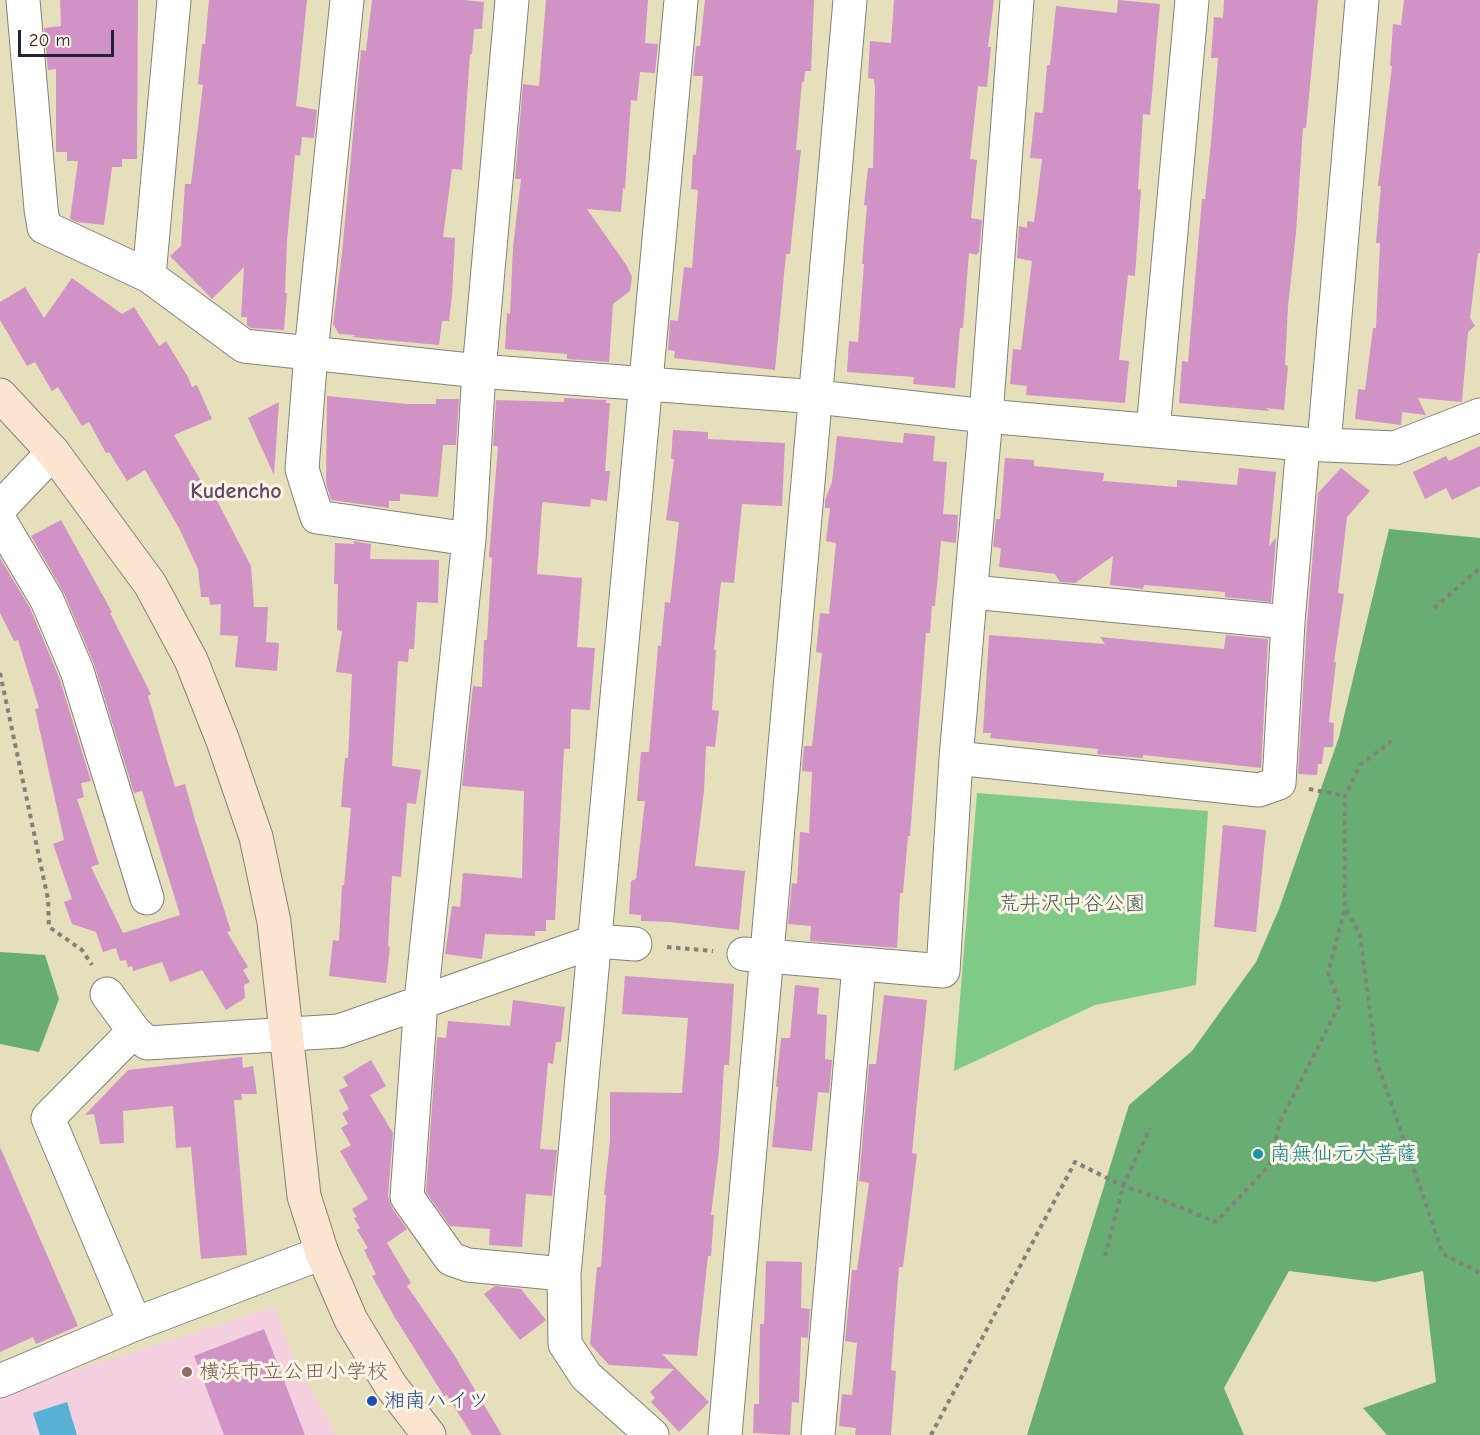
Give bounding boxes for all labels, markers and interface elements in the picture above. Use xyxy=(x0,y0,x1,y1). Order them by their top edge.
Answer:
scale bar xyxy=(21,18,117,56)
text: 20 m xyxy=(29,30,70,51)
district label: Kudencho xyxy=(190,479,282,505)
park label: 荒井沢中谷公園 xyxy=(999,891,1145,917)
place label: 南無仙元大菩薩 xyxy=(1270,1141,1417,1167)
marker: 南無仙元大菩薩 xyxy=(1251,1147,1265,1161)
place label: 横浜市立公田小学校 xyxy=(199,1359,388,1385)
marker: 横浜市立公田小学校 xyxy=(180,1365,194,1379)
place label: 湘南ハイツ xyxy=(384,1388,489,1414)
marker: 湘南ハイツ xyxy=(365,1394,379,1408)

